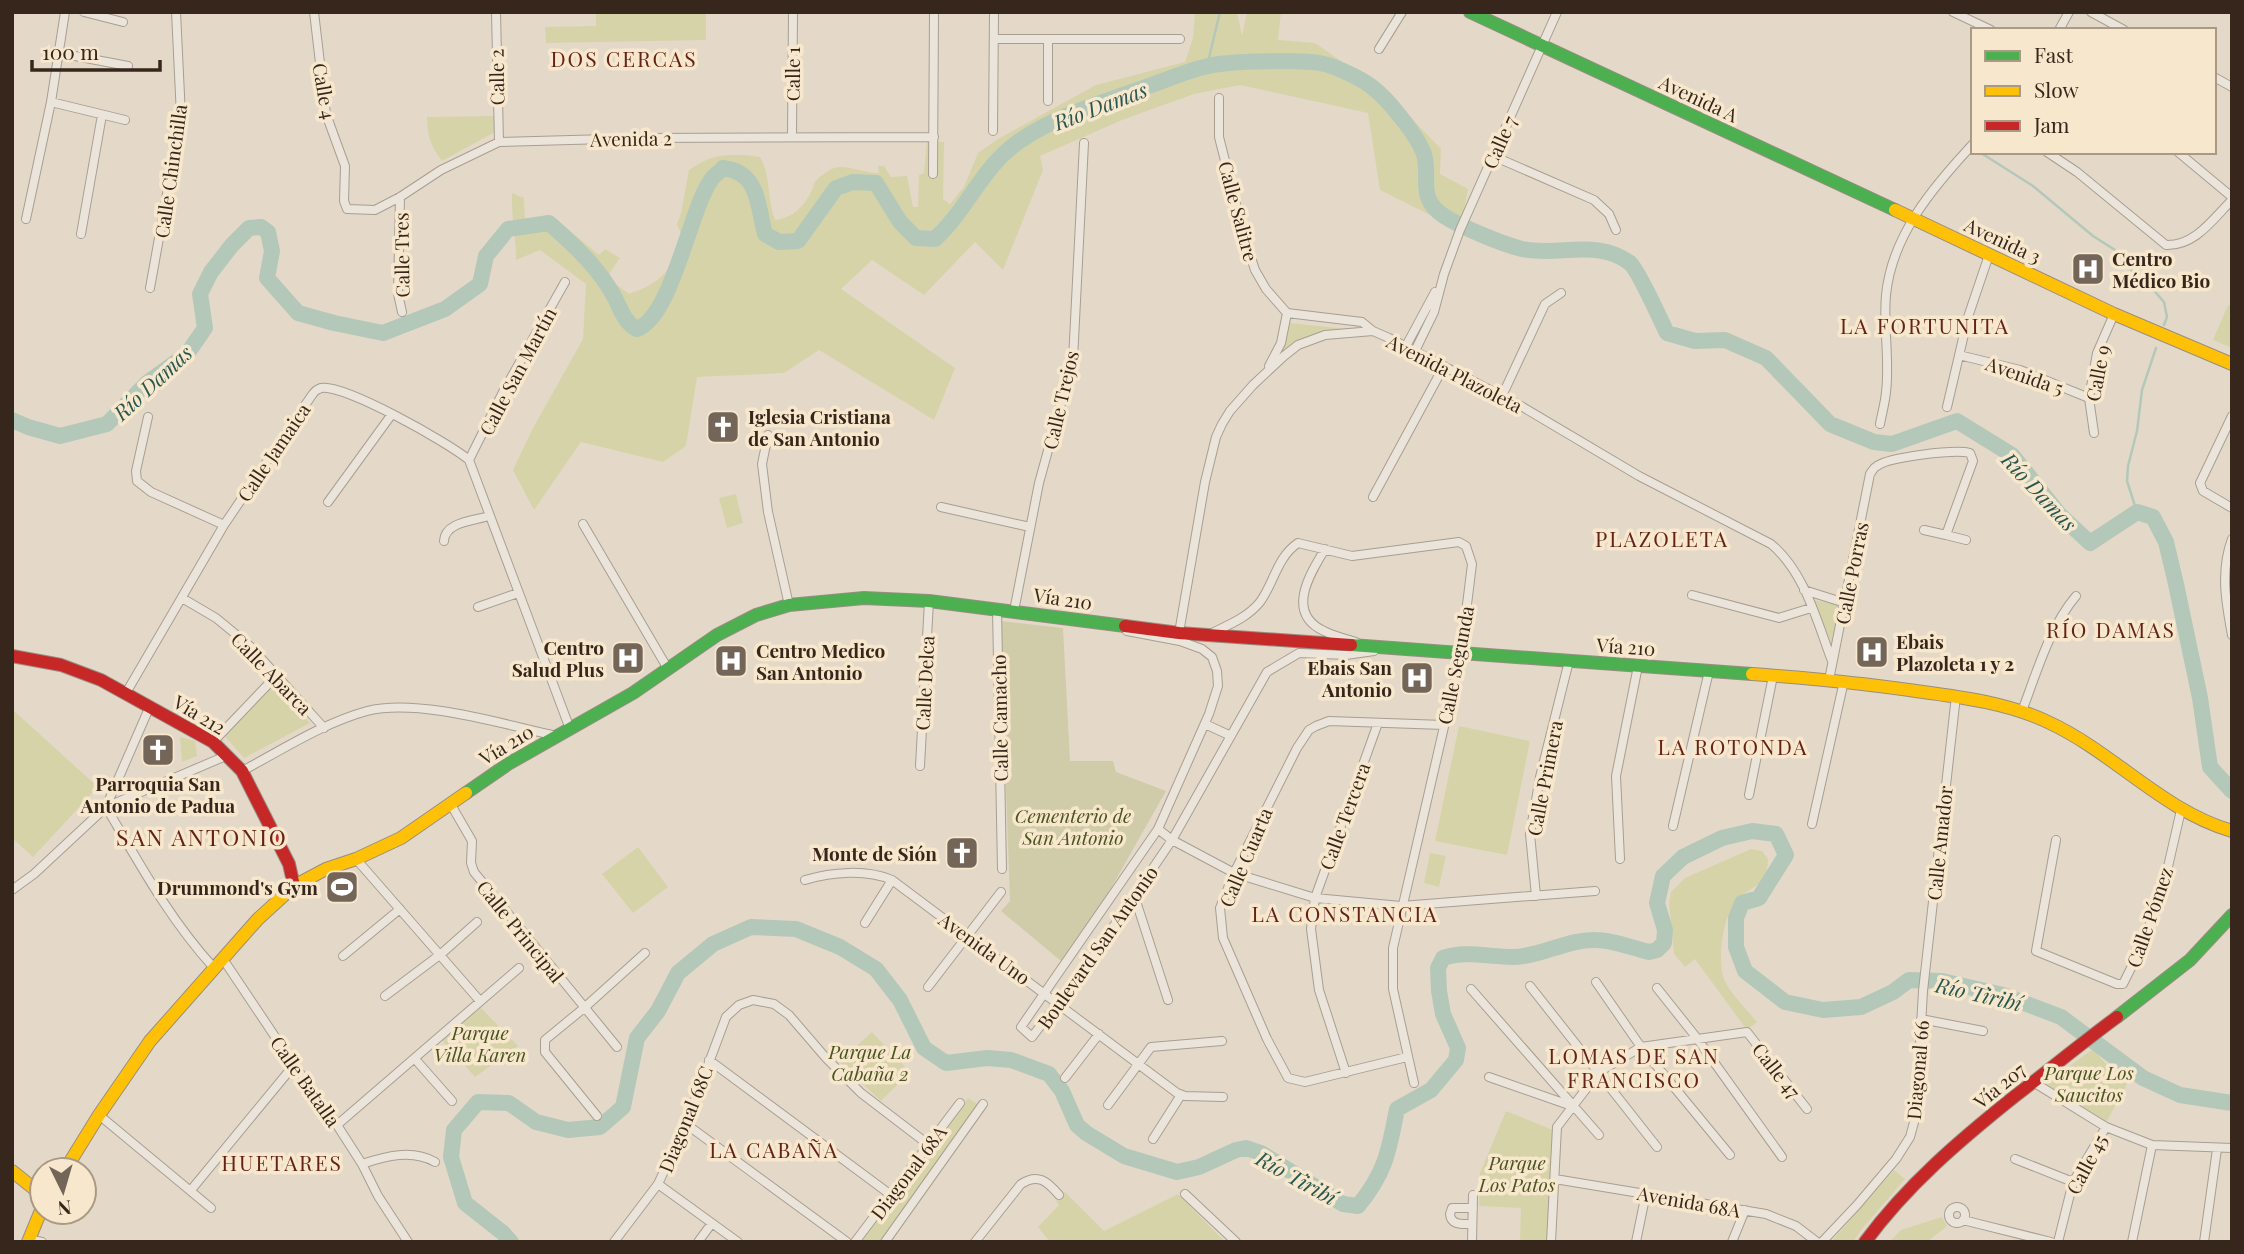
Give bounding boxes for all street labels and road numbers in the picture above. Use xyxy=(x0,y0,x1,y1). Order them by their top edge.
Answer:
street label: Calle 1 xyxy=(779,47,805,101)
street label: Calle 2 xyxy=(483,48,509,106)
street label: Calle 4 xyxy=(307,61,343,121)
street label: Avenida A xyxy=(1655,68,1743,128)
street label: Calle Chinchilla xyxy=(148,102,192,240)
street label: Calle 7 xyxy=(1476,111,1522,173)
street label: Avenida 2 xyxy=(589,124,672,152)
street label: Calle Salitre xyxy=(1213,158,1265,264)
street label: Avenida 3 xyxy=(1960,211,2045,269)
street label: Calle Tres xyxy=(387,212,415,298)
street label: Calle San Martín xyxy=(472,302,562,440)
street label: Avenida Plazoleta xyxy=(1382,327,1528,419)
street label: Calle 9 xyxy=(2079,342,2115,404)
street label: Calle Trejos xyxy=(1036,348,1084,452)
street label: Avenida 5 xyxy=(1982,349,2067,400)
street label: Calle Jamaica xyxy=(231,397,316,506)
street label: Calle Porras xyxy=(1828,520,1874,626)
street label: Vía 210 xyxy=(1031,581,1094,615)
street label: Calle Segunda xyxy=(1431,603,1479,727)
street label: Calle Abarca xyxy=(226,626,318,720)
street label: Vía 210 xyxy=(1595,631,1656,661)
street label: Calle Delca xyxy=(909,634,939,731)
street label: Calle Camacho xyxy=(985,654,1013,782)
street label: Vía 212 xyxy=(168,688,231,740)
street label: Vía 210 xyxy=(473,718,538,771)
street label: Calle Primera xyxy=(1520,718,1568,838)
street label: Calle Tercera xyxy=(1313,758,1376,873)
street label: Calle Amador xyxy=(1920,784,1958,902)
street label: Calle Cuarta xyxy=(1212,803,1278,911)
street label: Boulevard San Antonio xyxy=(1031,860,1163,1034)
street label: Calle Pómez xyxy=(2120,863,2178,971)
street label: Calle Principal xyxy=(472,874,571,988)
street label: Avenida Uno xyxy=(933,905,1036,990)
street label: Diagonal 66 xyxy=(1900,1019,1934,1121)
street label: Calle Batalla xyxy=(265,1030,347,1132)
street label: Calle 47 xyxy=(1747,1037,1807,1103)
street label: Vía 207 xyxy=(1967,1056,2031,1114)
street label: Diagonal 68C xyxy=(652,1062,718,1176)
street label: Diagonal 68A xyxy=(864,1119,953,1224)
street label: Calle 45 xyxy=(2059,1129,2113,1199)
street label: Avenida 68A xyxy=(1634,1179,1744,1223)

